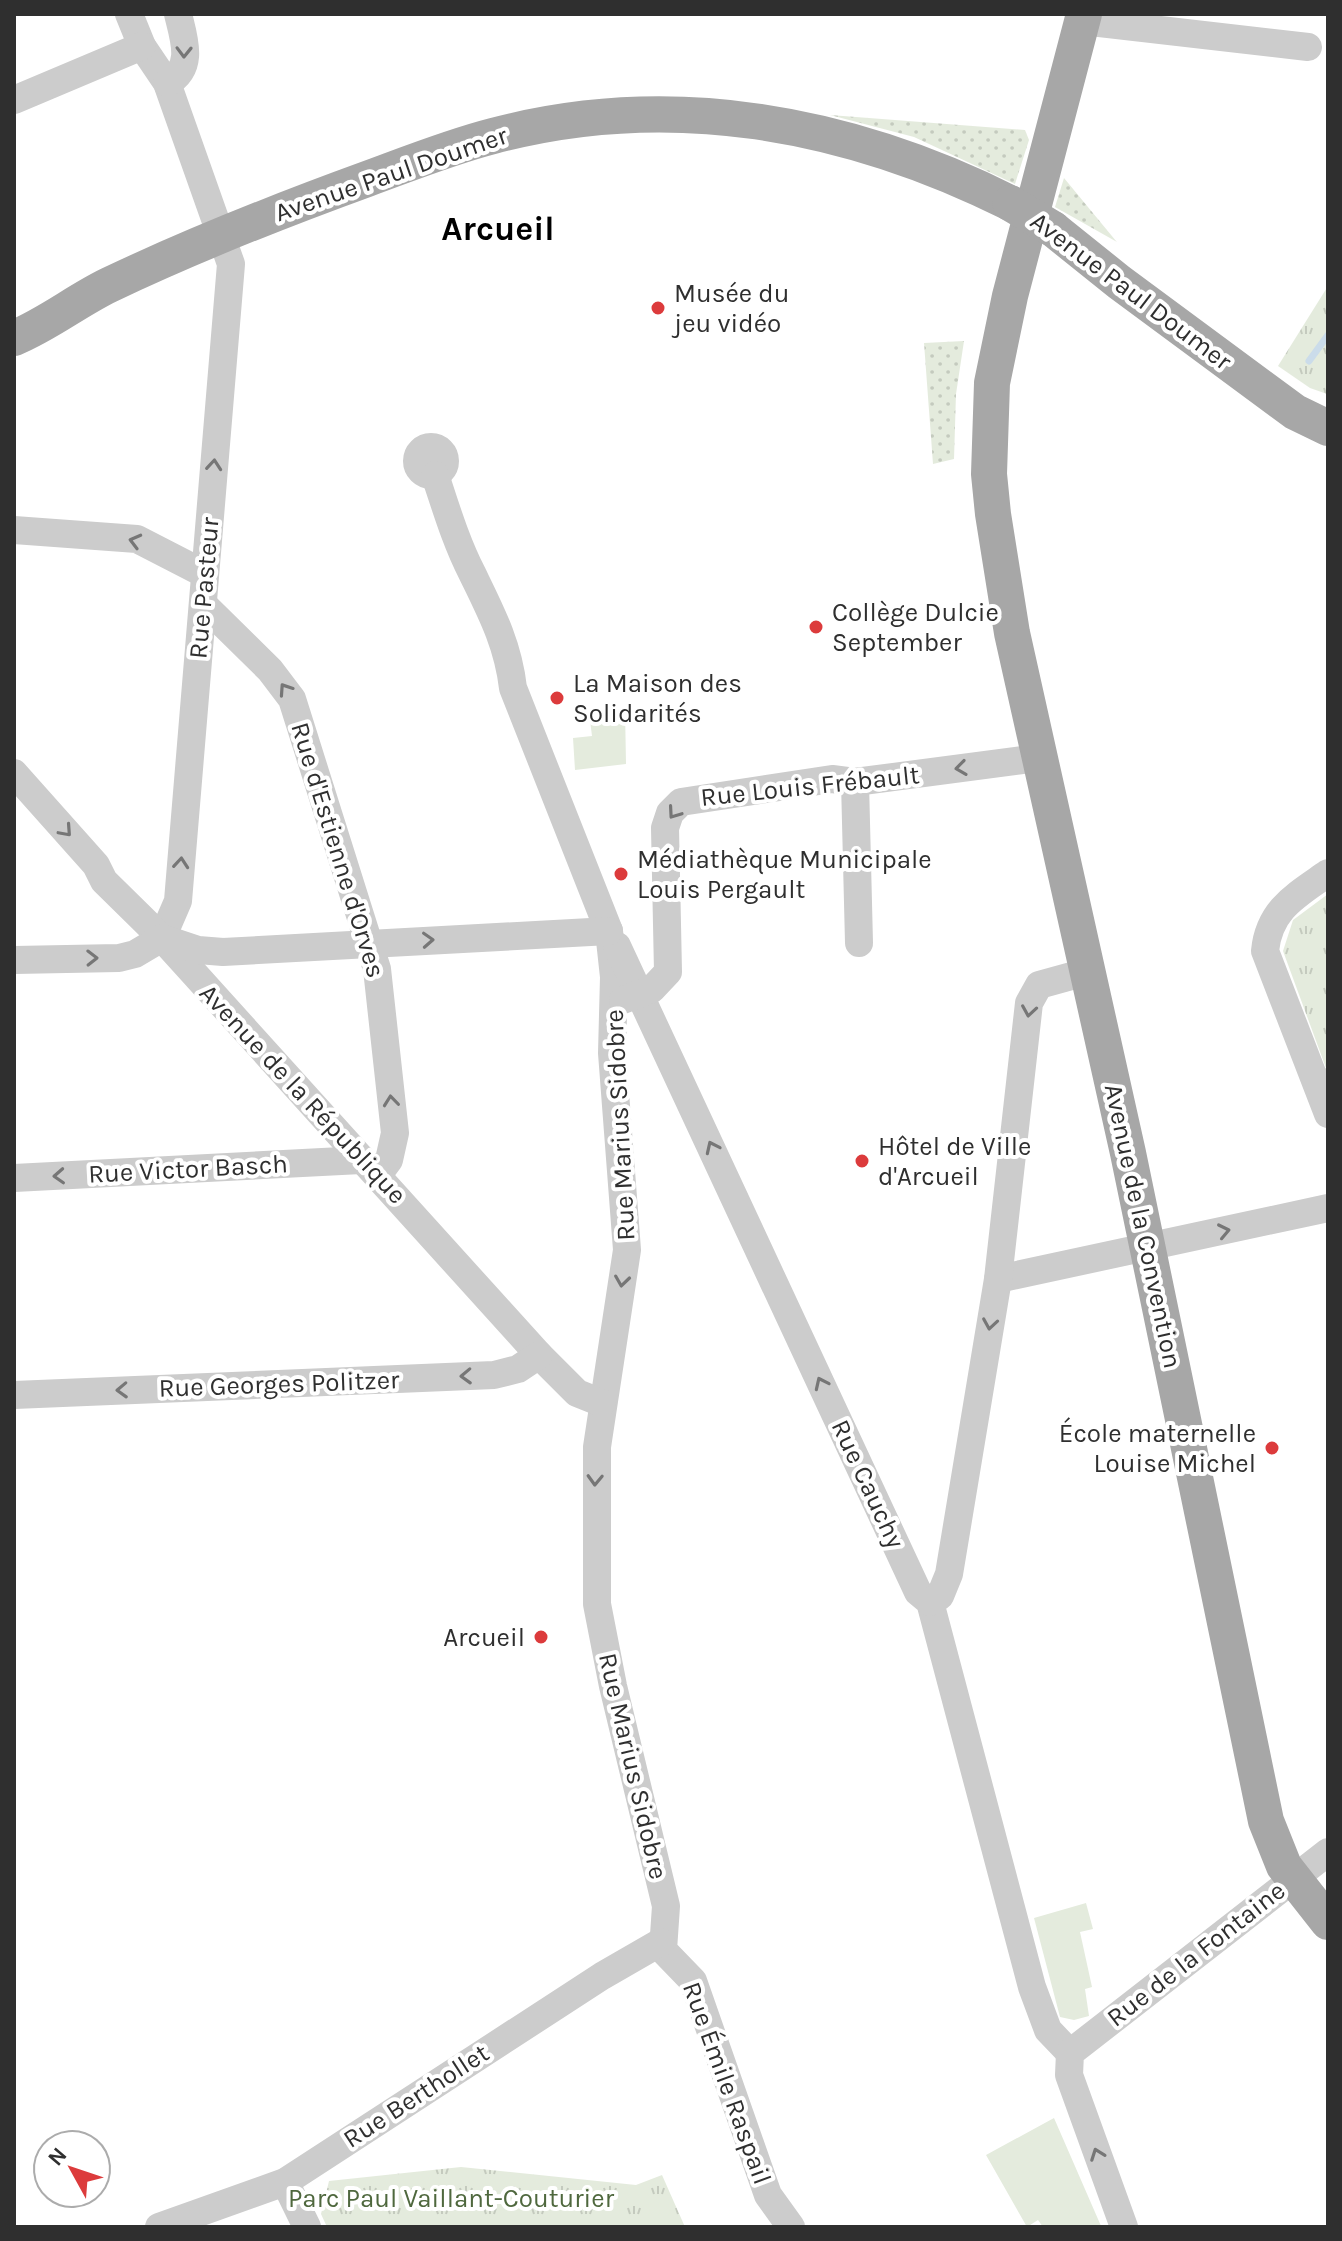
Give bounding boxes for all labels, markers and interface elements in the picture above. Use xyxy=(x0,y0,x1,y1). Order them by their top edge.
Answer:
one-way arrow xyxy=(175,46,193,58)
street label: Avenue Paul Doumer xyxy=(271,119,512,228)
street label: Avenue Paul Doumer xyxy=(1024,205,1238,377)
district label: Arcueil xyxy=(441,209,555,249)
place label: Musée du jeu vidéo xyxy=(671,278,789,339)
marker: Musée du jeu vidéo xyxy=(649,299,667,317)
one-way arrow xyxy=(205,458,222,471)
street label: Rue Pasteur xyxy=(182,515,226,660)
one-way arrow xyxy=(129,534,142,551)
place label: Collège Dulcie September xyxy=(832,597,999,658)
marker: Collège Dulcie September xyxy=(807,618,825,636)
place label: La Maison des Solidarités xyxy=(573,668,742,729)
one-way arrow xyxy=(280,684,295,698)
marker: La Maison des Solidarités xyxy=(548,689,566,707)
street label: Rue d'Estienne d'Orves xyxy=(284,719,392,981)
street label: Rue Louis Frébault xyxy=(699,759,921,813)
one-way arrow xyxy=(954,759,968,776)
one-way arrow xyxy=(669,804,684,819)
one-way arrow xyxy=(56,822,71,837)
place label: Médiathèque Municipale Louis Pergault xyxy=(637,844,932,905)
one-way arrow xyxy=(172,856,189,869)
marker: Médiathèque Municipale Louis Pergault xyxy=(612,865,630,883)
one-way arrow xyxy=(422,931,435,948)
one-way arrow xyxy=(86,949,99,967)
street label: Avenue de la République xyxy=(193,978,413,1210)
one-way arrow xyxy=(1021,1004,1038,1018)
street label: Rue Marius Sidobre xyxy=(598,1009,642,1241)
street label: Avenue de la Convention xyxy=(1098,1081,1188,1371)
one-way arrow xyxy=(383,1094,400,1107)
place label: Hôtel de Ville d'Arcueil xyxy=(878,1131,1031,1192)
one-way arrow xyxy=(706,1141,722,1155)
street label: Rue Victor Basch xyxy=(87,1148,289,1190)
marker: Hôtel de Ville d'Arcueil xyxy=(853,1152,871,1170)
one-way arrow xyxy=(52,1167,65,1184)
one-way arrow xyxy=(1216,1223,1230,1240)
one-way arrow xyxy=(614,1274,631,1288)
one-way arrow xyxy=(982,1318,999,1331)
street label: Rue Georges Politzer xyxy=(158,1364,400,1404)
one-way arrow xyxy=(459,1367,472,1384)
one-way arrow xyxy=(815,1377,831,1391)
one-way arrow xyxy=(115,1382,128,1399)
street label: Rue Cauchy xyxy=(825,1415,911,1553)
place label: École maternelle Louise Michel xyxy=(1059,1417,1256,1479)
marker: École maternelle Louise Michel xyxy=(1263,1439,1281,1457)
one-way arrow xyxy=(586,1474,603,1487)
place label: Arcueil xyxy=(443,1622,525,1653)
marker: Arcueil xyxy=(532,1628,550,1646)
street label: Rue Marius Sidobre xyxy=(592,1650,674,1882)
street label: Rue de la Fontaine xyxy=(1101,1875,1291,2033)
street label: Rue Émile Raspail xyxy=(676,1977,779,2188)
street label: Rue Berthollet xyxy=(337,2037,495,2155)
north arrow xyxy=(32,2129,112,2209)
text: N xyxy=(42,2142,72,2171)
one-way arrow xyxy=(1091,2147,1107,2161)
park label: Parc Paul Vaillant-Couturier xyxy=(288,2183,615,2214)

